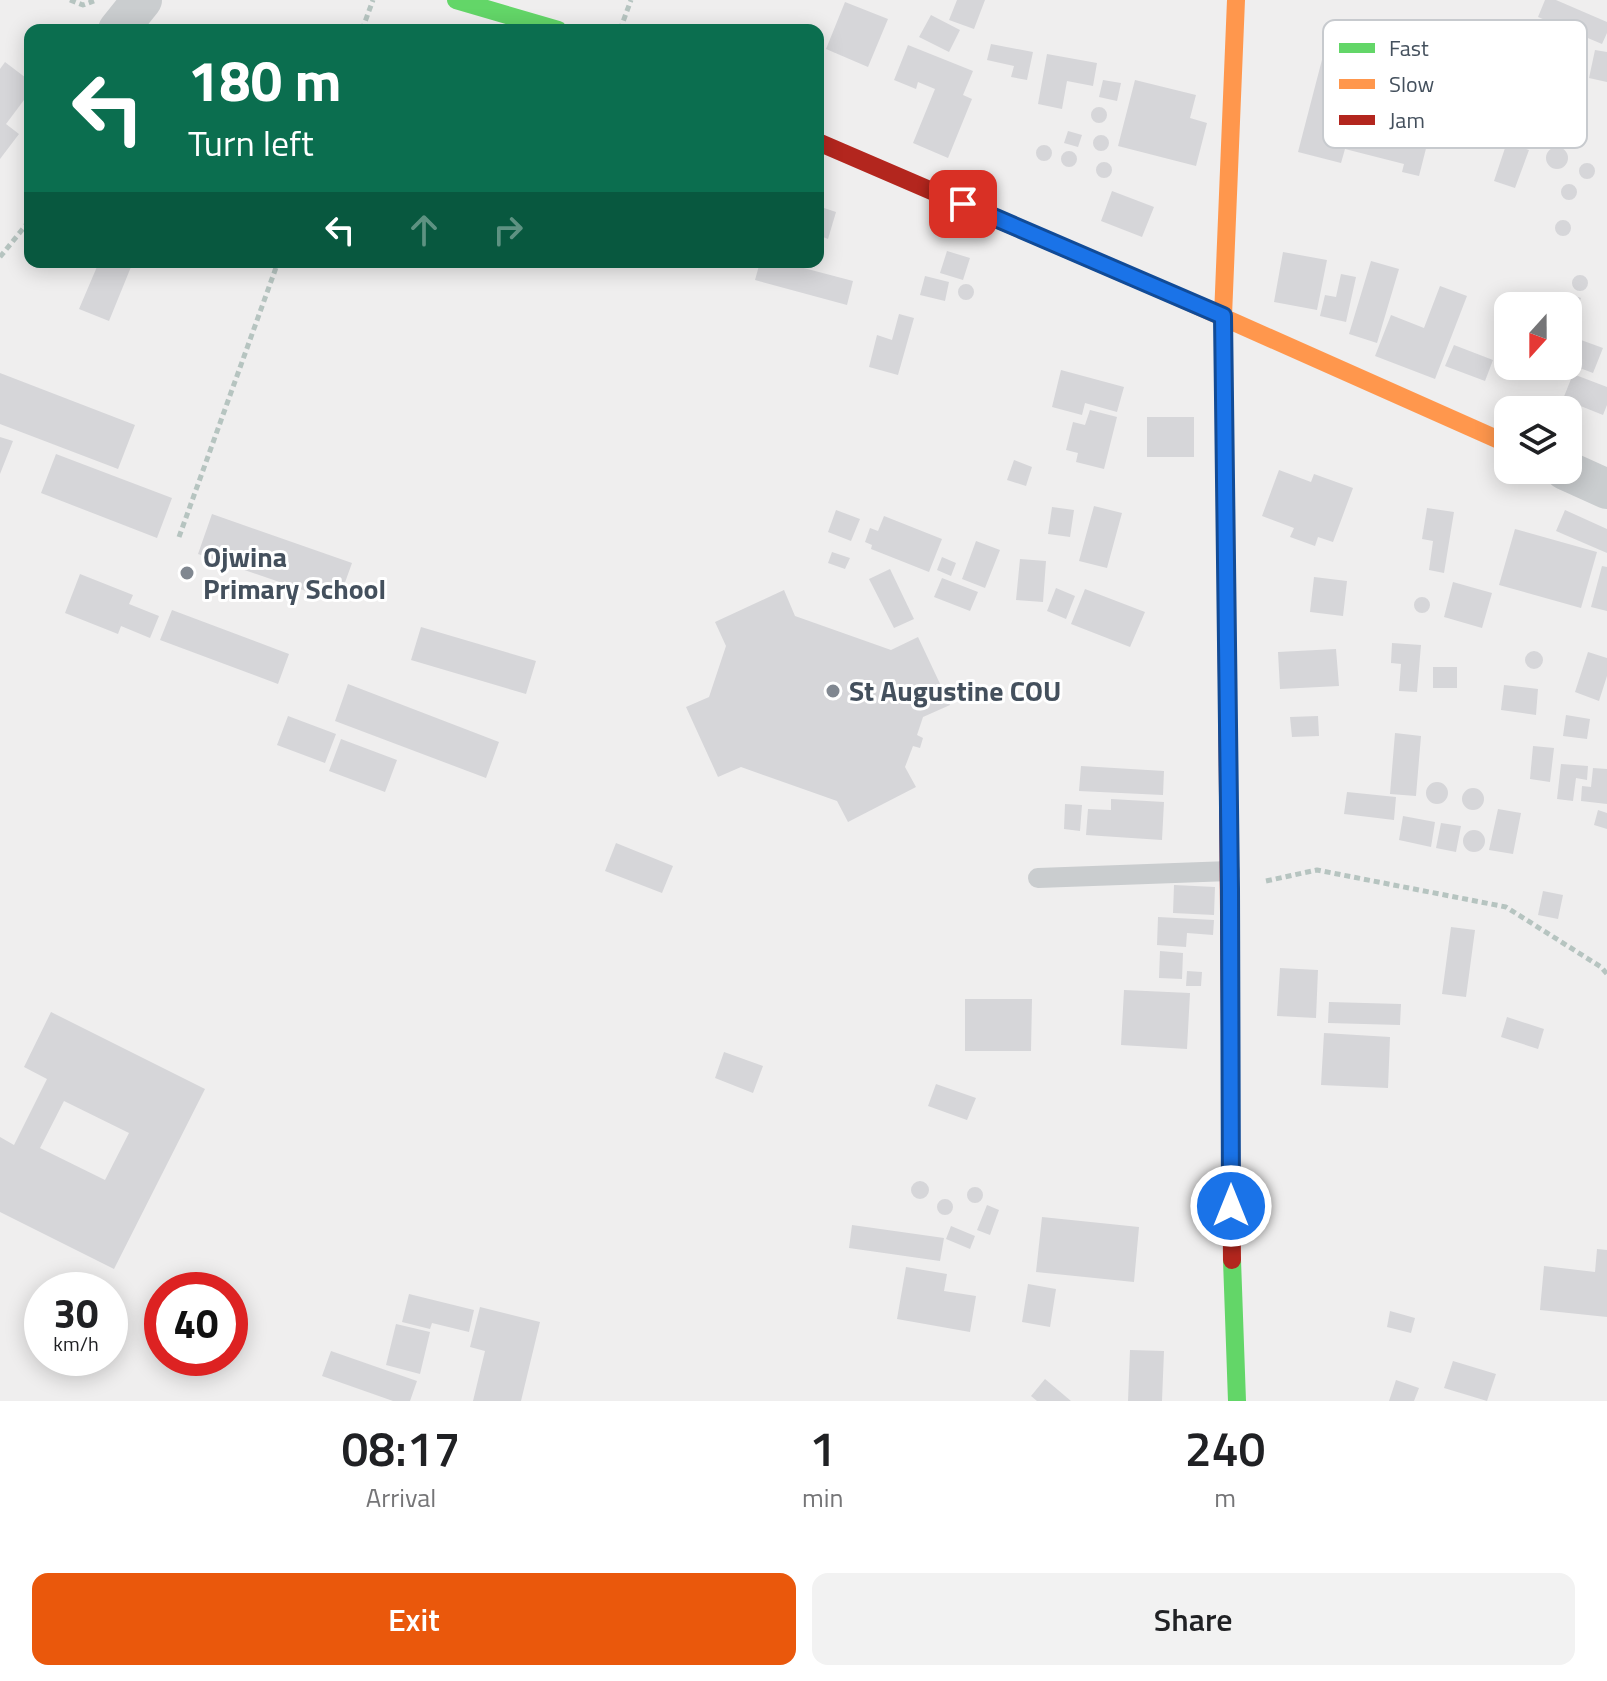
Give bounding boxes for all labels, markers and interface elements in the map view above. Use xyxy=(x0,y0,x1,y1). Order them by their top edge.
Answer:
legend xyxy=(1323,20,1587,148)
text: Fast xyxy=(1389,31,1429,65)
text: 180 m xyxy=(188,38,341,123)
icon: left xyxy=(56,56,160,160)
text: Slow xyxy=(1389,67,1435,101)
text: Jam xyxy=(1389,103,1425,137)
text: Turn left xyxy=(188,115,314,170)
pin xyxy=(929,170,997,238)
icon: arrive xyxy=(941,182,985,226)
icon: left xyxy=(318,208,362,252)
icon: ahead xyxy=(402,208,446,252)
icon: right xyxy=(486,208,530,252)
north arrow xyxy=(1494,292,1582,380)
map controls xyxy=(1494,292,1582,484)
button: layers xyxy=(1494,396,1582,484)
place label: Ojwina Primary School xyxy=(203,535,386,610)
marker: Ojwina Primary School xyxy=(178,564,196,582)
place label: St Augustine COU xyxy=(849,669,1061,712)
marker: St Augustine COU xyxy=(824,682,842,700)
position arrow xyxy=(1189,1164,1273,1248)
speed limit sign: 40 xyxy=(144,1272,248,1376)
text: 30 xyxy=(54,1283,98,1344)
text: km/h xyxy=(53,1328,99,1359)
text: 08:17 xyxy=(341,1412,460,1485)
text: 1 xyxy=(809,1412,836,1485)
text: 240 xyxy=(1185,1412,1266,1485)
text: Arrival xyxy=(366,1478,436,1517)
text: min xyxy=(802,1478,843,1517)
text: m xyxy=(1214,1478,1236,1517)
button: Exit xyxy=(32,1573,796,1665)
button: Share xyxy=(812,1573,1575,1665)

